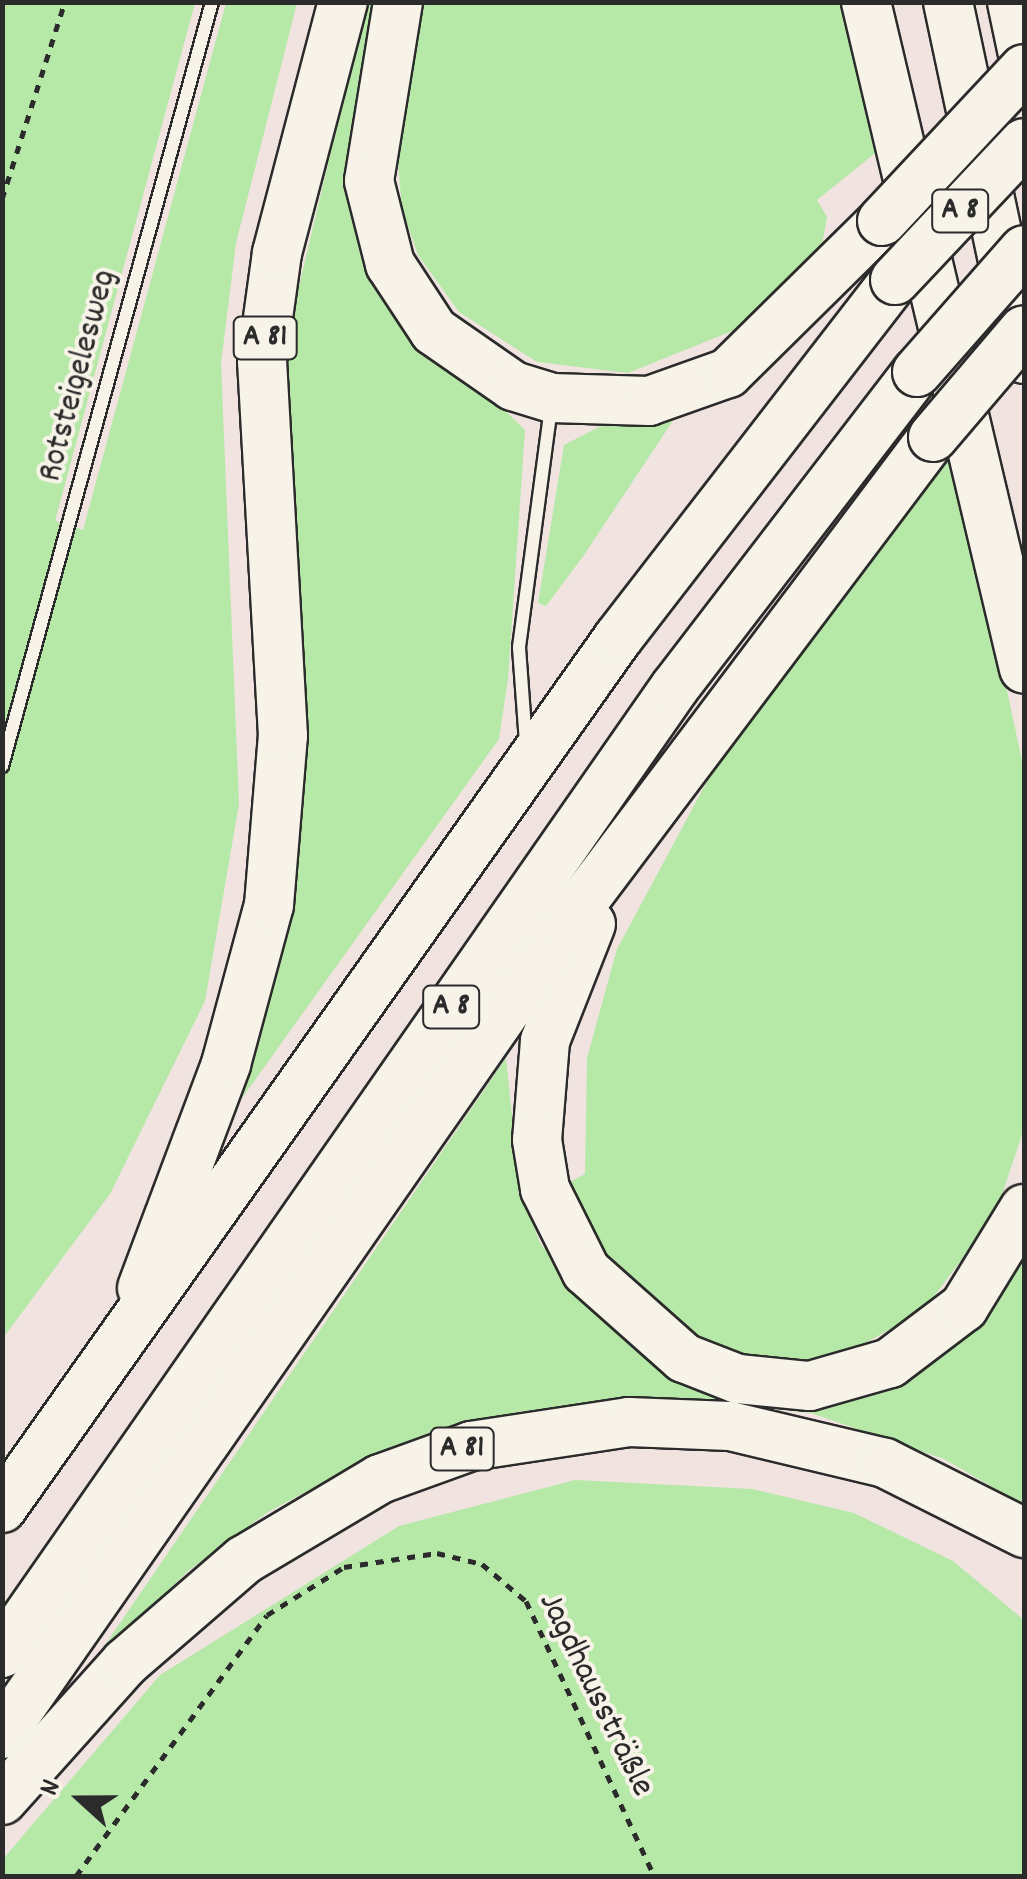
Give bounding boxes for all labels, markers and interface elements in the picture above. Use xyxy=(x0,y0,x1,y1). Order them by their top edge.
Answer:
road number: A 8 xyxy=(930,184,990,238)
street label: Rotsteigelesweg xyxy=(31,266,127,486)
road number: A 81 xyxy=(232,311,298,365)
road number: A 8 xyxy=(421,980,481,1034)
road number: A 81 xyxy=(430,1422,494,1476)
street label: Jagdhaussträßle xyxy=(528,1586,662,1804)
north arrow xyxy=(30,1749,130,1849)
text: N xyxy=(31,1775,73,1802)

